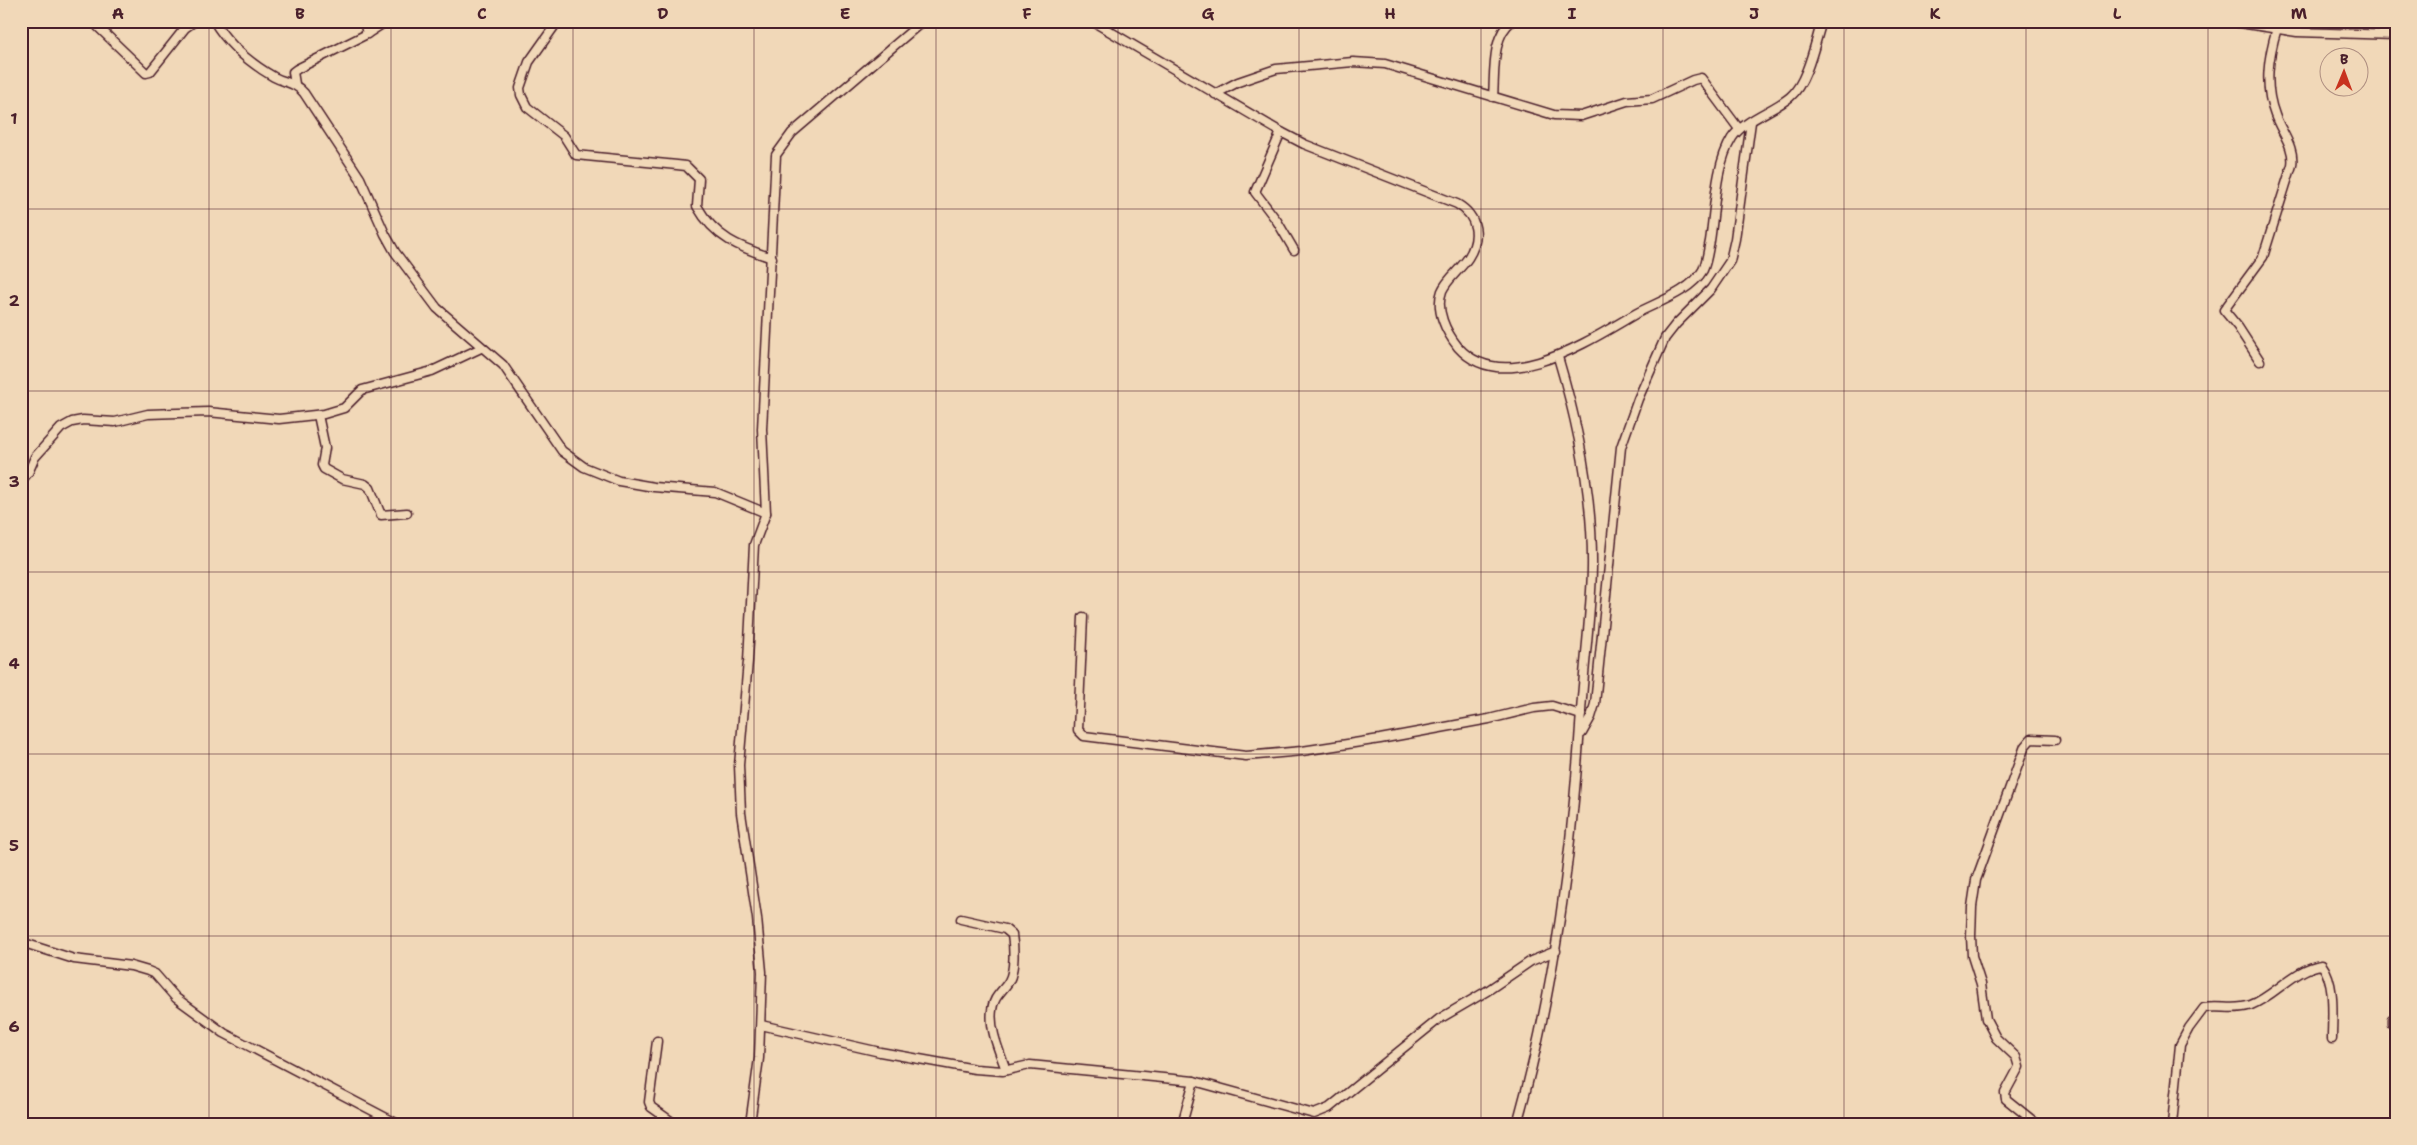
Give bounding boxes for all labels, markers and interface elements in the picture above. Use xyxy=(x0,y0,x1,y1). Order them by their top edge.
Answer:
text: A xyxy=(112,3,124,24)
text: B xyxy=(295,3,305,24)
text: C xyxy=(477,3,487,24)
text: D xyxy=(657,3,669,24)
text: E xyxy=(840,3,850,24)
text: F xyxy=(1022,3,1032,24)
text: G xyxy=(1202,3,1215,24)
text: H xyxy=(1384,3,1396,24)
text: I xyxy=(1568,3,1577,24)
text: J xyxy=(1749,3,1759,24)
text: K xyxy=(1930,3,1941,24)
text: L xyxy=(2113,3,2122,24)
text: M xyxy=(2291,3,2308,24)
north arrow xyxy=(2320,48,2370,98)
text: B xyxy=(2340,50,2349,68)
text: 1 xyxy=(10,108,18,129)
text: 2 xyxy=(8,290,20,311)
text: 3 xyxy=(8,471,20,492)
text: 4 xyxy=(8,653,20,674)
text: 5 xyxy=(9,835,19,856)
text: 6 xyxy=(8,1016,20,1037)

